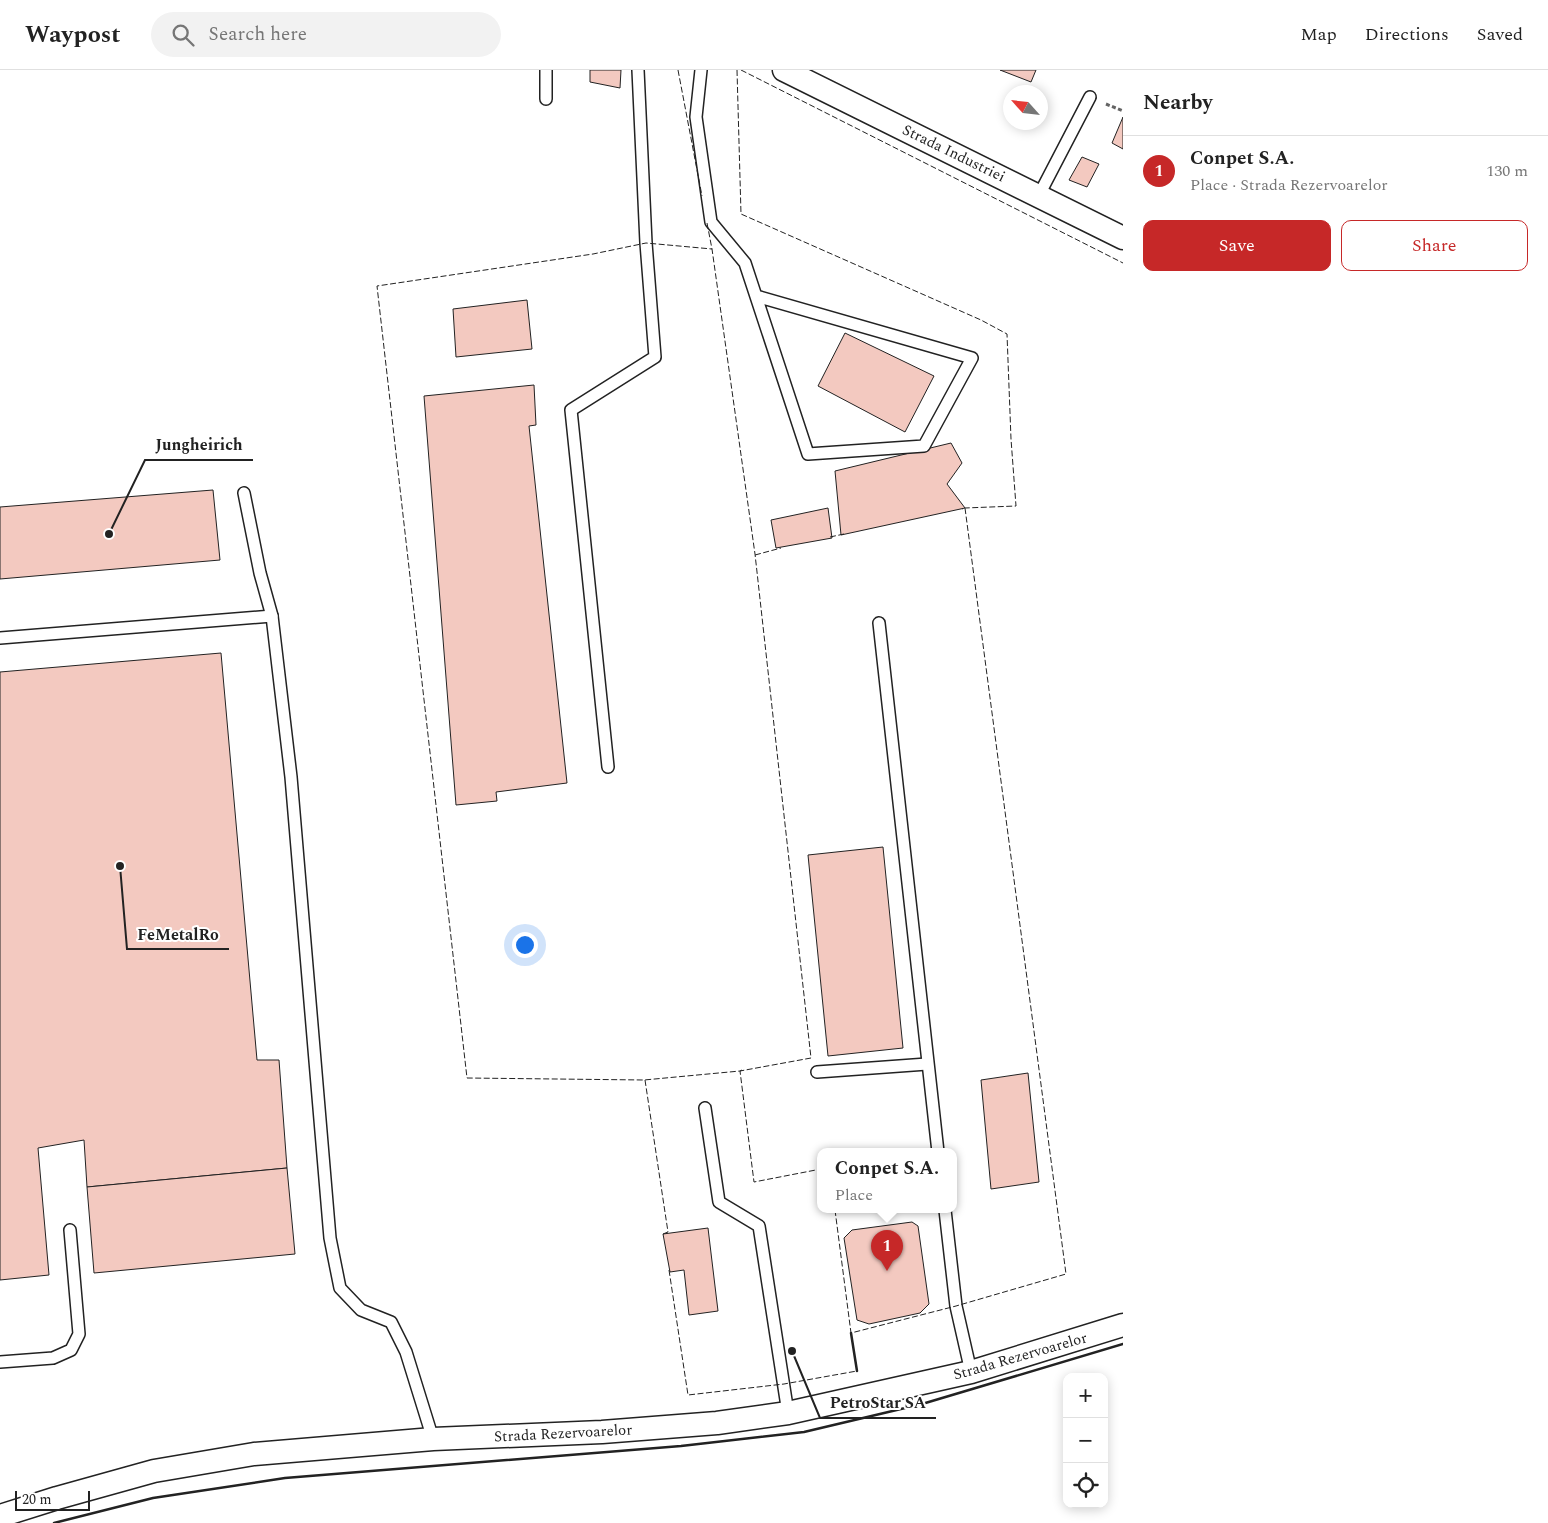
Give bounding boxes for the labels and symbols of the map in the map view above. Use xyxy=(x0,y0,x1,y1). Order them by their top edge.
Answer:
north arrow xyxy=(1003,85,1048,130)
street label: Strada Industriei xyxy=(898,119,1009,188)
callout: Jungheirich xyxy=(145,429,253,460)
text: Jungheirich xyxy=(155,433,243,457)
callout: FeMetalRo xyxy=(127,918,229,949)
text: FeMetalRo xyxy=(137,923,219,947)
your location xyxy=(512,932,538,958)
pin: 1 xyxy=(871,1230,903,1271)
street label: Strada Rezervoarelor xyxy=(950,1326,1090,1387)
callout: PetroStar SA xyxy=(820,1387,936,1418)
text: PetroStar SA xyxy=(830,1391,927,1415)
street label: Strada Rezervoarelor xyxy=(493,1418,633,1449)
scale bar xyxy=(15,1488,90,1511)

